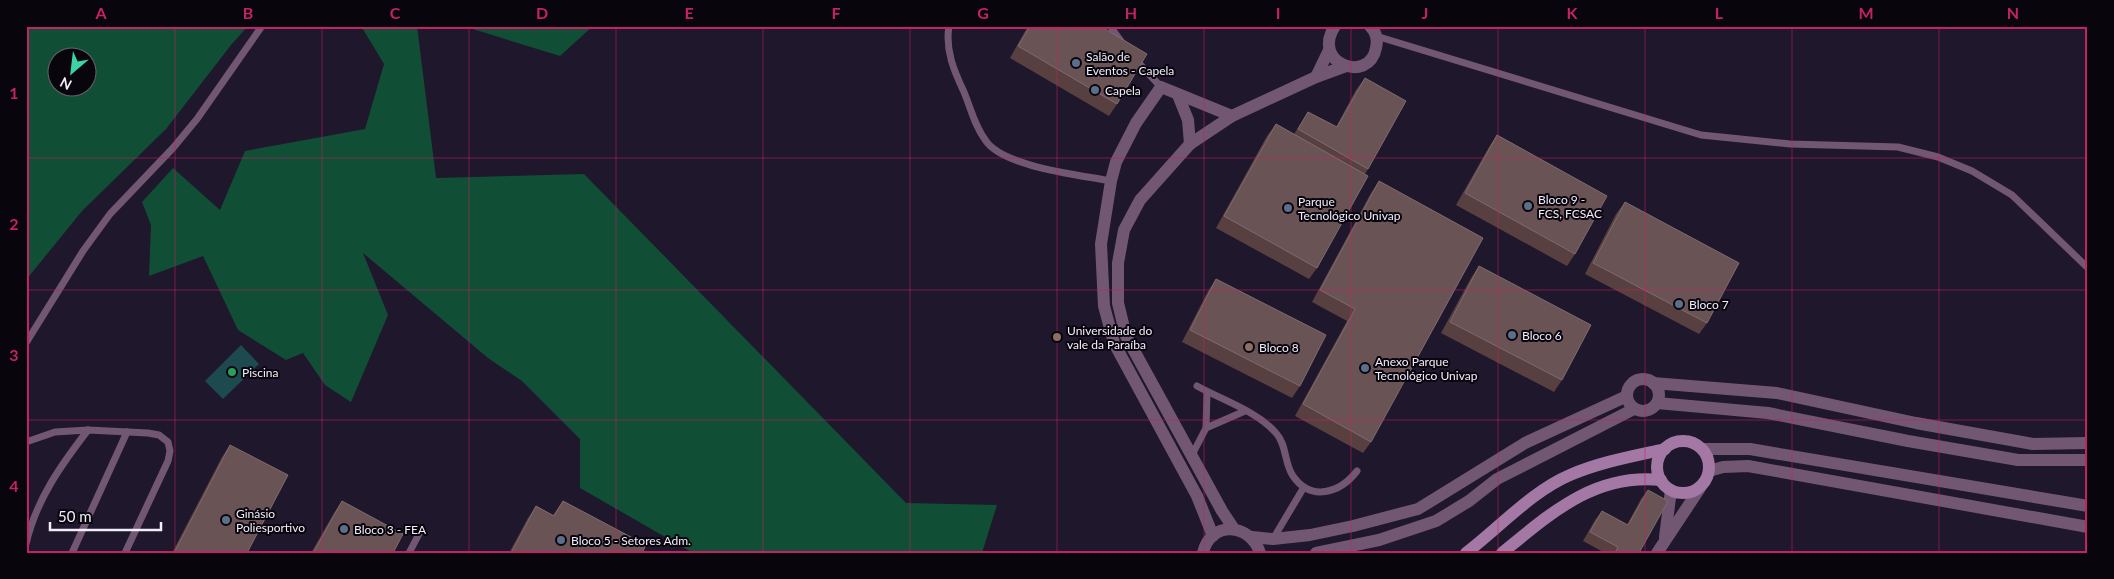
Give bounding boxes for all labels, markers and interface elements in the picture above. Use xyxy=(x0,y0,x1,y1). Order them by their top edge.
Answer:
text: A xyxy=(94,3,107,22)
text: B xyxy=(243,3,253,22)
text: C xyxy=(390,3,401,22)
text: D xyxy=(536,3,548,22)
text: E xyxy=(684,3,694,22)
text: F xyxy=(831,3,841,22)
text: G xyxy=(977,3,989,22)
text: H xyxy=(1125,3,1137,22)
text: I xyxy=(1276,3,1280,22)
text: J xyxy=(1422,3,1428,22)
text: K xyxy=(1567,3,1579,22)
text: L xyxy=(1715,3,1724,22)
text: M xyxy=(1858,3,1874,22)
text: N xyxy=(2007,3,2019,22)
north arrow xyxy=(48,48,98,98)
place label: Salão de Eventos - Capela xyxy=(1086,49,1174,78)
marker: Salão de Eventos - Capela xyxy=(1070,57,1082,69)
text: N xyxy=(57,74,74,94)
text: 1 xyxy=(9,83,19,102)
place label: Capela xyxy=(1105,83,1141,98)
marker: Capela xyxy=(1089,84,1101,96)
place label: Bloco 9 - FCS, FCSAC xyxy=(1538,192,1602,221)
place label: Parque Tecnológico Univap xyxy=(1298,194,1401,223)
marker: Bloco 9 - FCS, FCSAC xyxy=(1522,200,1534,212)
marker: Parque Tecnológico Univap xyxy=(1282,202,1294,214)
text: 2 xyxy=(9,214,19,233)
place label: Bloco 7 xyxy=(1689,297,1729,312)
marker: Bloco 7 xyxy=(1673,298,1685,310)
place label: Universidade do vale da Paraíba xyxy=(1067,323,1153,352)
place label: Bloco 6 xyxy=(1522,328,1562,343)
marker: Bloco 6 xyxy=(1506,329,1518,341)
marker: Universidade do vale da Paraíba xyxy=(1051,331,1063,343)
place label: Bloco 8 xyxy=(1259,340,1299,355)
marker: Bloco 8 xyxy=(1243,341,1255,353)
text: 3 xyxy=(9,345,19,364)
place label: Anexo Parque Tecnológico Univap xyxy=(1375,354,1478,383)
marker: Anexo Parque Tecnológico Univap xyxy=(1359,362,1371,374)
place label: Piscina xyxy=(242,365,279,380)
marker: Piscina xyxy=(226,366,238,378)
text: 4 xyxy=(9,476,19,495)
scale bar xyxy=(50,499,161,531)
place label: Ginásio Poliesportivo xyxy=(236,506,305,535)
text: 50 m xyxy=(58,507,92,525)
marker: Ginásio Poliesportivo xyxy=(220,514,232,526)
place label: Bloco 3 - FEA xyxy=(354,522,427,537)
marker: Bloco 3 - FEA xyxy=(338,523,350,535)
place label: Bloco 5 - Setores Adm. xyxy=(571,533,691,548)
marker: Bloco 5 - Setores Adm. xyxy=(555,534,567,546)

